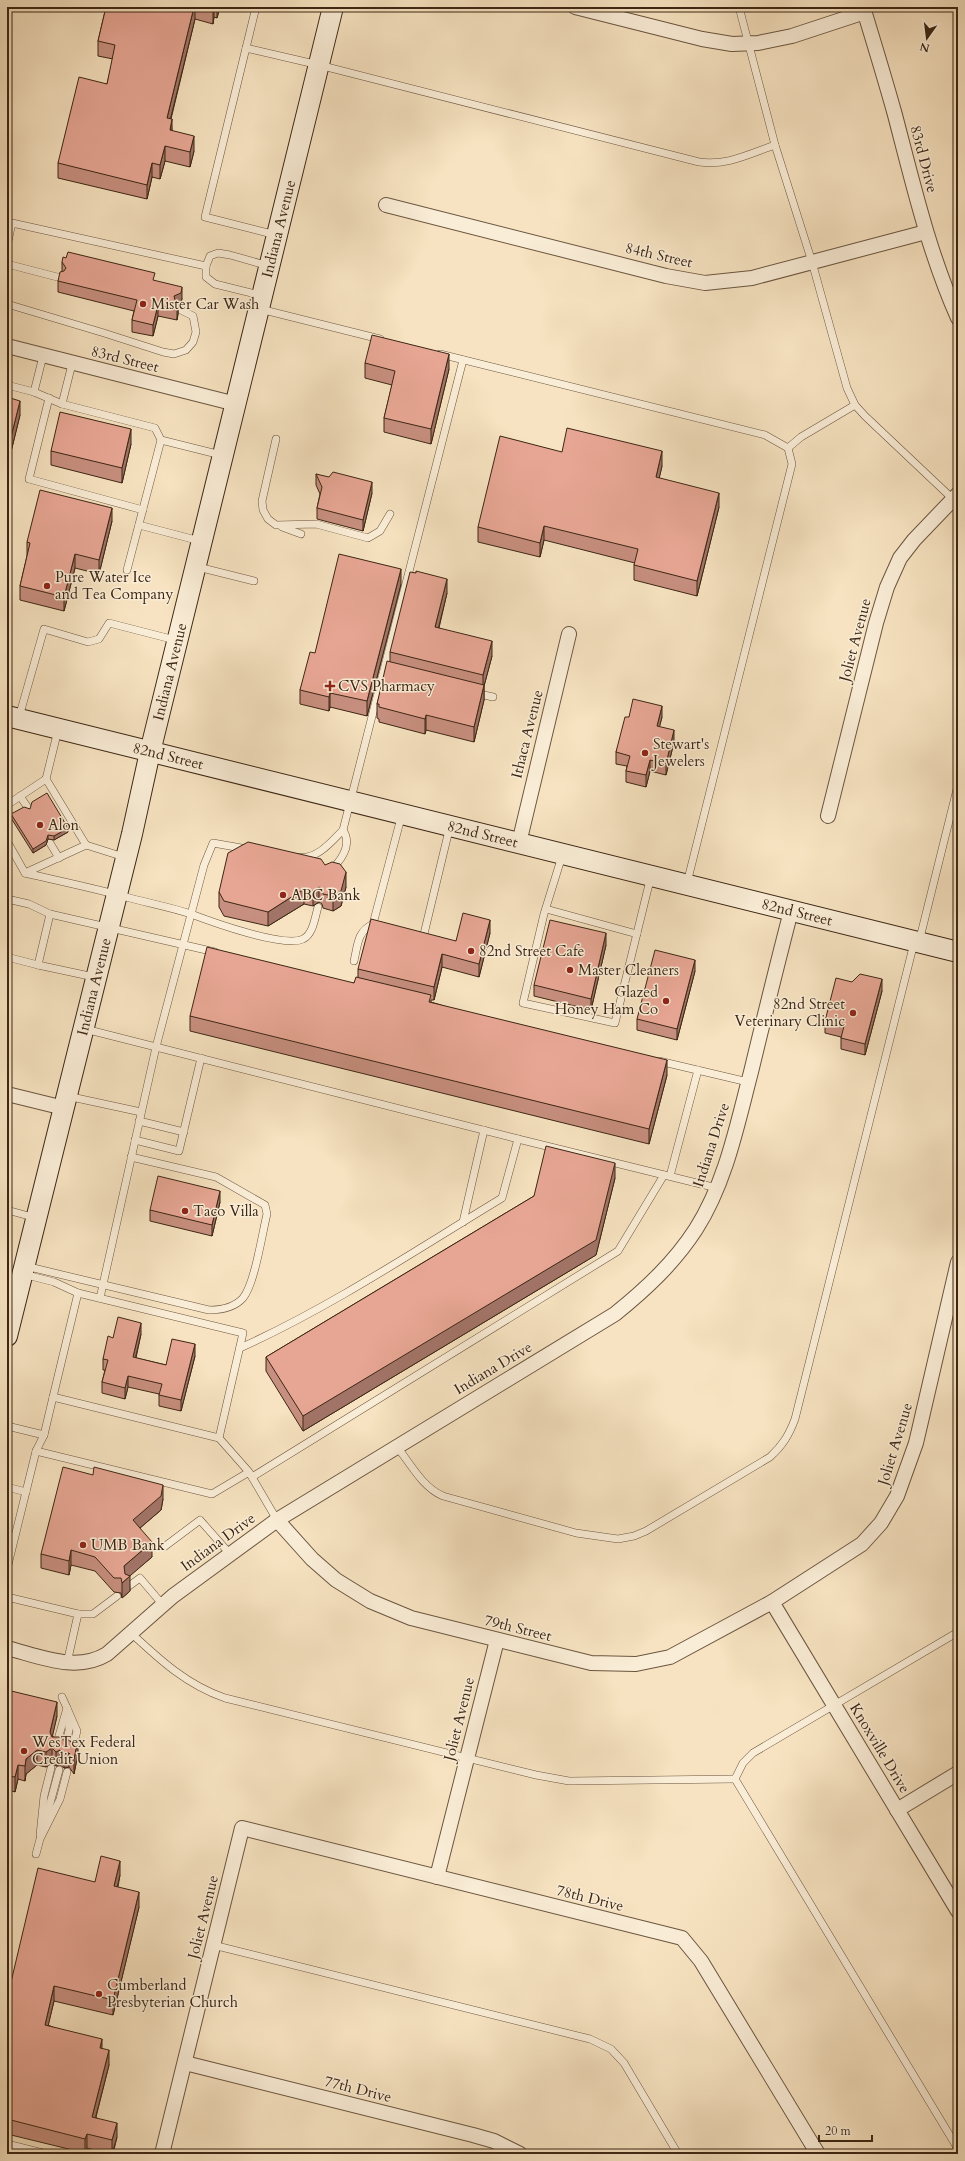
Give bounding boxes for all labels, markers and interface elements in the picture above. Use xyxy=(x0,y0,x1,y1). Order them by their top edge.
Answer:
north arrow xyxy=(907,18,947,58)
text: N xyxy=(918,39,931,56)
street label: 83rd Drive xyxy=(905,123,943,195)
street label: Indiana Avenue xyxy=(257,178,300,280)
street label: 84th Street xyxy=(623,238,695,273)
place label: Mister Car Wash xyxy=(151,294,260,314)
marker: Mister Car Wash xyxy=(138,299,148,309)
street label: 83rd Street xyxy=(89,341,161,377)
place label: Pure Water Ice and Tea Company xyxy=(55,567,174,604)
marker: Pure Water Ice and Tea Company xyxy=(42,581,52,591)
street label: Joliet Avenue xyxy=(834,596,876,686)
street label: Indiana Avenue xyxy=(148,621,191,723)
place label: CVS Pharmacy xyxy=(338,676,435,696)
marker: CVS Pharmacy xyxy=(325,681,335,691)
street label: Ithaca Avenue xyxy=(506,687,548,780)
place label: Stewart's Jewelers xyxy=(651,734,709,771)
street label: 82nd Street xyxy=(131,738,206,774)
marker: Stewart's Jewelers xyxy=(640,748,650,758)
place label: Alon xyxy=(48,815,80,835)
street label: 82nd Street xyxy=(445,816,520,852)
marker: Alon xyxy=(35,820,45,830)
place label: ABC Bank xyxy=(291,885,361,905)
marker: ABC Bank xyxy=(278,890,288,900)
street label: 82nd Street xyxy=(760,894,835,930)
street label: Indiana Avenue xyxy=(72,936,116,1038)
place label: 82nd Street Cafe xyxy=(479,941,585,961)
marker: 82nd Street Cafe xyxy=(466,946,476,956)
place label: Master Cleaners xyxy=(578,960,679,980)
marker: Master Cleaners xyxy=(565,965,575,975)
place label: Glazed Honey Ham Co xyxy=(555,982,658,1019)
place label: 82nd Street Veterinary Clinic xyxy=(734,994,845,1031)
marker: Glazed Honey Ham Co xyxy=(661,996,671,1006)
marker: 82nd Street Veterinary Clinic xyxy=(848,1008,858,1018)
street label: Indiana Drive xyxy=(688,1100,734,1190)
place label: Taco Villa xyxy=(193,1201,259,1221)
marker: Taco Villa xyxy=(180,1206,190,1216)
street label: Indiana Drive xyxy=(450,1337,536,1399)
street label: Joliet Avenue xyxy=(872,1400,917,1490)
street label: Indiana Drive xyxy=(177,1508,259,1576)
place label: UMB Bank xyxy=(91,1535,165,1555)
marker: UMB Bank xyxy=(78,1540,88,1550)
street label: 79th Street xyxy=(482,1610,554,1646)
street label: Joliet Avenue xyxy=(438,1675,479,1765)
street label: Knoxville Drive xyxy=(845,1699,915,1797)
place label: WesTex Federal Credit Union xyxy=(31,1732,136,1769)
marker: WesTex Federal Credit Union xyxy=(19,1746,29,1756)
street label: Joliet Avenue xyxy=(182,1873,223,1963)
street label: 78th Drive xyxy=(554,1880,626,1916)
place label: Cumberland Presbyterian Church xyxy=(107,1975,239,2012)
marker: Cumberland Presbyterian Church xyxy=(94,1989,104,1999)
street label: 77th Drive xyxy=(322,2071,394,2107)
scale bar xyxy=(819,2117,872,2143)
text: 20 m xyxy=(825,2123,852,2139)

